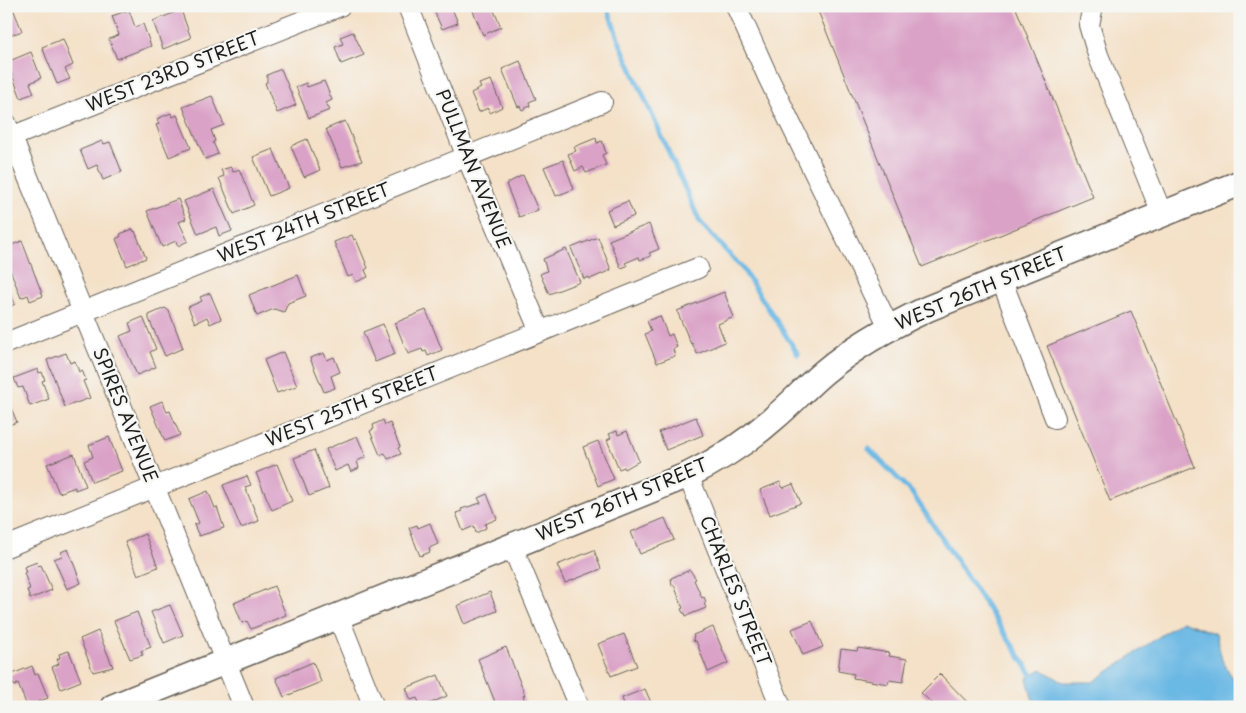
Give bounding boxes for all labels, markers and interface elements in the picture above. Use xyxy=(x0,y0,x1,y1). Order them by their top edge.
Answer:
street label: WEST 23RD STREET xyxy=(81,23,264,118)
street label: PULLMAN AVENUE xyxy=(430,85,519,252)
street label: WEST 24TH STREET xyxy=(213,174,395,269)
street label: WEST 26TH STREET xyxy=(890,239,1071,336)
street label: SPIRES AVENUE xyxy=(87,343,166,486)
street label: WEST 25TH STREET xyxy=(261,358,443,453)
street label: WEST 26TH STREET xyxy=(531,450,712,547)
street label: CHARLES STREET xyxy=(694,511,779,670)

